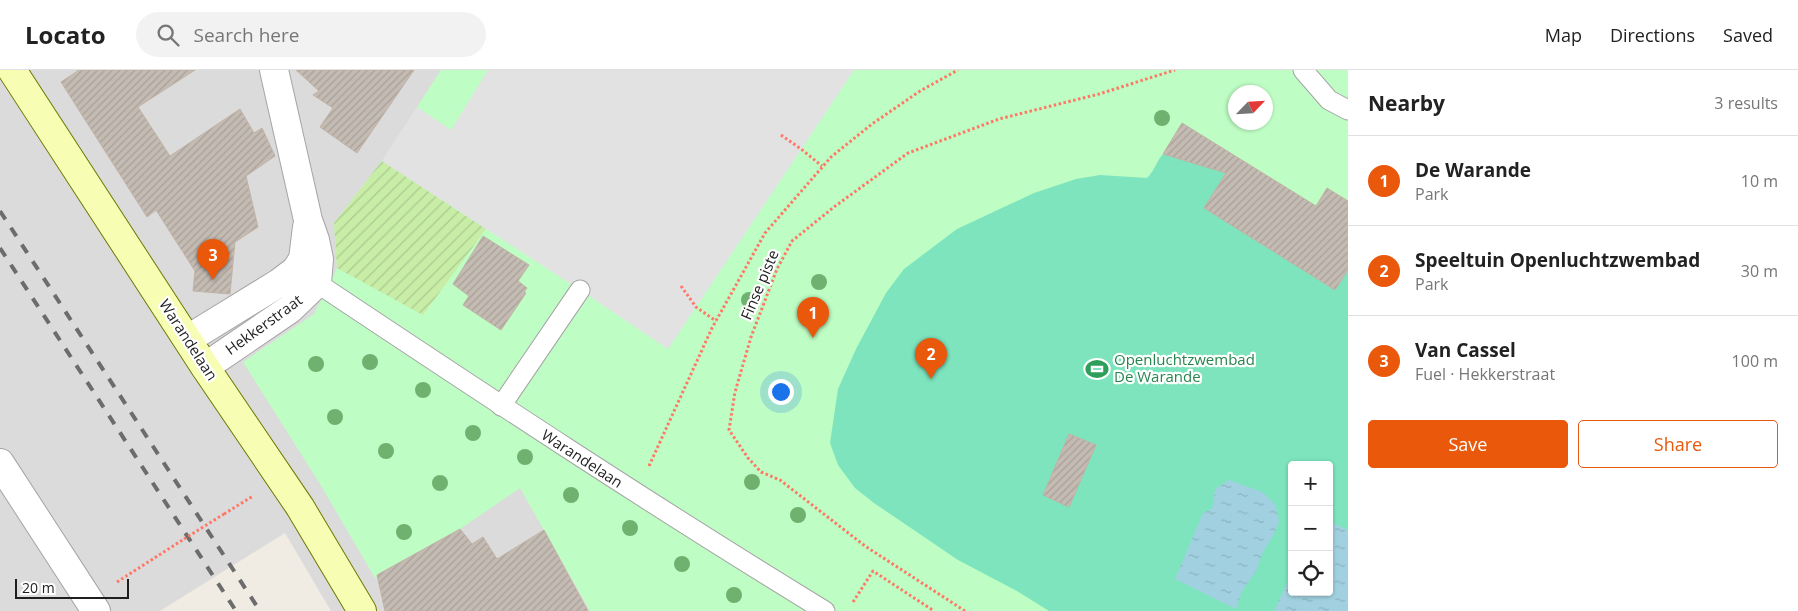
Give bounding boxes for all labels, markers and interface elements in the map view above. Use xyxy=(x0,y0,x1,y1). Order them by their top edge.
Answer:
search box xyxy=(136,12,486,57)
text: Locato xyxy=(25,18,106,51)
icon: search xyxy=(154,21,182,49)
text: Search here xyxy=(194,22,299,48)
text: Map xyxy=(1545,23,1582,47)
text: Directions xyxy=(1610,23,1695,47)
text: Saved xyxy=(1723,23,1773,47)
north arrow xyxy=(1228,85,1273,130)
text: Nearby xyxy=(1368,89,1445,117)
text: 3 results xyxy=(1714,92,1778,114)
text: De Warande xyxy=(1415,157,1531,183)
text: 1 xyxy=(1379,170,1389,192)
text: 10 m xyxy=(1741,170,1778,192)
text: Park xyxy=(1415,183,1448,205)
pin: 3 xyxy=(197,239,229,280)
street label: Finse piste xyxy=(735,247,783,323)
text: Speeltuin Openluchtzwembad xyxy=(1415,247,1700,273)
text: 2 xyxy=(1379,260,1389,282)
text: 30 m xyxy=(1741,260,1778,282)
text: Park xyxy=(1415,273,1448,295)
street label: Hekkerstraat xyxy=(221,290,306,359)
street label: Warandelaan xyxy=(155,295,223,384)
pin: 1 xyxy=(797,297,829,338)
text: Van Cassel xyxy=(1415,337,1516,363)
pin: 2 xyxy=(915,338,947,379)
place label: Openluchtzwembad De Warande xyxy=(1114,349,1255,386)
text: 3 xyxy=(1379,350,1389,372)
text: 100 m xyxy=(1732,350,1778,372)
sports icon: Openluchtzwembad De Warande xyxy=(1084,356,1110,382)
text: Fuel · Hekkerstraat xyxy=(1415,363,1555,385)
your location xyxy=(768,379,794,405)
button: Save xyxy=(1368,420,1568,468)
button: Share xyxy=(1578,420,1778,468)
street label: Warandelaan xyxy=(538,424,627,492)
map controls xyxy=(1288,461,1333,596)
button: + xyxy=(1288,461,1333,506)
button: − xyxy=(1288,506,1333,551)
button: locate xyxy=(1288,551,1333,596)
scale bar xyxy=(15,576,129,599)
text: 20 m xyxy=(22,578,55,597)

